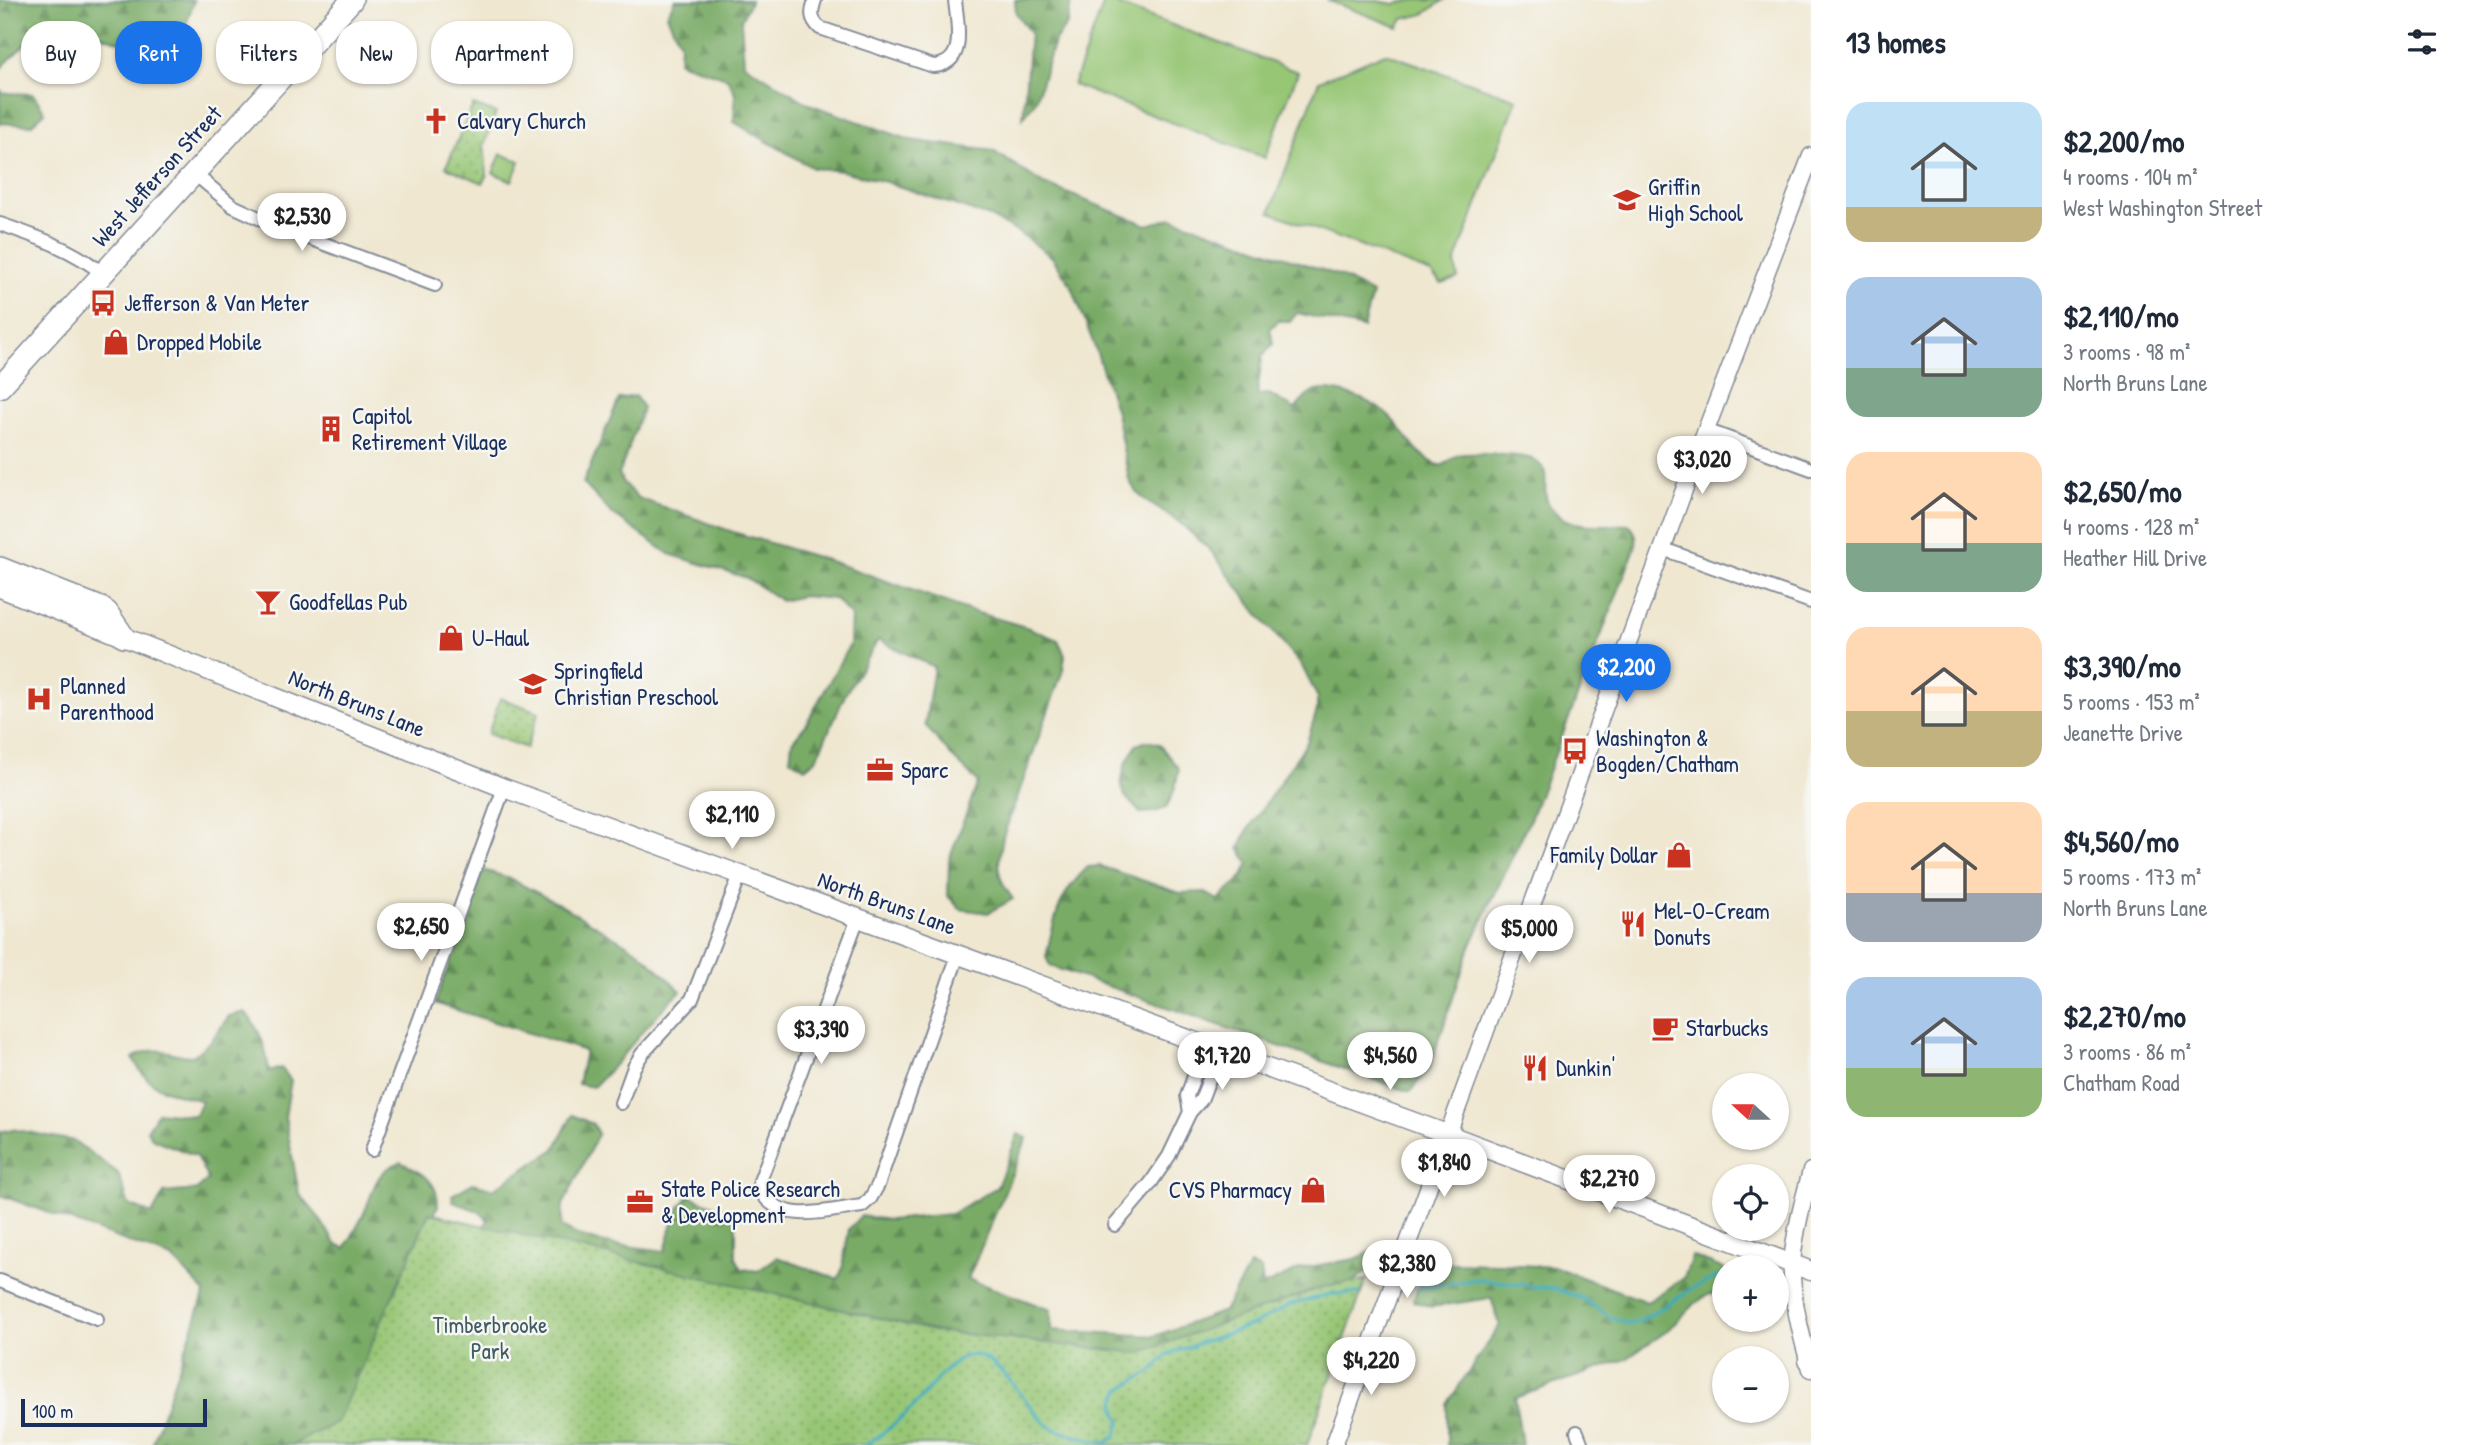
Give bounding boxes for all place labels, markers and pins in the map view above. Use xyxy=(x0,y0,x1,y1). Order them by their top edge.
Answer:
place label: Calvary Church xyxy=(457,105,586,136)
church icon: Calvary Church xyxy=(421,106,451,136)
place label: Griffin High School xyxy=(1648,171,1744,228)
school or university icon: Griffin High School xyxy=(1612,185,1642,215)
pin: $2,530 xyxy=(245,194,359,253)
place label: Jefferson & Van Meter xyxy=(124,287,310,318)
bus stop icon: Jefferson & Van Meter xyxy=(88,288,118,318)
place label: Dropped Mobile xyxy=(137,326,262,357)
shop icon: Dropped Mobile xyxy=(101,327,131,357)
place label: Capitol Retirement Village xyxy=(352,400,507,457)
building icon: Capitol Retirement Village xyxy=(316,414,346,444)
pin: $3,020 xyxy=(1645,436,1759,496)
place label: Goodfellas Pub xyxy=(289,586,408,617)
bar icon: Goodfellas Pub xyxy=(253,587,283,617)
place label: U-Haul xyxy=(472,622,530,653)
shop icon: U-Haul xyxy=(436,623,466,653)
pin: $2,200 xyxy=(1569,644,1683,704)
place label: Springfield Christian Preschool xyxy=(554,655,719,712)
school or university icon: Springfield Christian Preschool xyxy=(518,669,548,699)
place label: Planned Parenthood xyxy=(60,670,154,727)
hospital icon: Planned Parenthood xyxy=(24,684,54,714)
place label: Washington & Bogden/Chatham xyxy=(1596,722,1739,779)
bus stop icon: Washington & Bogden/Chatham xyxy=(1560,736,1590,766)
place label: Sparc xyxy=(901,754,948,785)
office icon: Sparc xyxy=(865,755,895,785)
pin: $2,110 xyxy=(675,792,789,851)
place label: Family Dollar xyxy=(1549,839,1658,870)
shop icon: Family Dollar xyxy=(1664,840,1694,870)
place label: Mel-O-Cream Donuts xyxy=(1654,895,1770,952)
pin: $2,650 xyxy=(364,904,478,963)
pin: $5,000 xyxy=(1472,906,1586,965)
restaurant icon: Mel-O-Cream Donuts xyxy=(1618,909,1648,939)
pin: $3,390 xyxy=(764,1006,878,1066)
place label: Starbucks xyxy=(1686,1012,1768,1043)
cafe icon: Starbucks xyxy=(1650,1013,1680,1043)
pin: $1,720 xyxy=(1165,1032,1279,1092)
pin: $4,560 xyxy=(1333,1032,1447,1092)
place label: Dunkin' xyxy=(1556,1052,1615,1083)
restaurant icon: Dunkin' xyxy=(1520,1053,1550,1083)
pin: $1,840 xyxy=(1387,1140,1501,1199)
pin: $2,270 xyxy=(1552,1156,1666,1215)
place label: State Police Research & Development xyxy=(661,1173,840,1230)
place label: CVS Pharmacy xyxy=(1169,1174,1292,1205)
shop icon: CVS Pharmacy xyxy=(1298,1175,1328,1205)
office icon: State Police Research & Development xyxy=(625,1187,655,1217)
pin: $2,380 xyxy=(1350,1240,1464,1300)
pin: $4,220 xyxy=(1314,1338,1428,1397)

